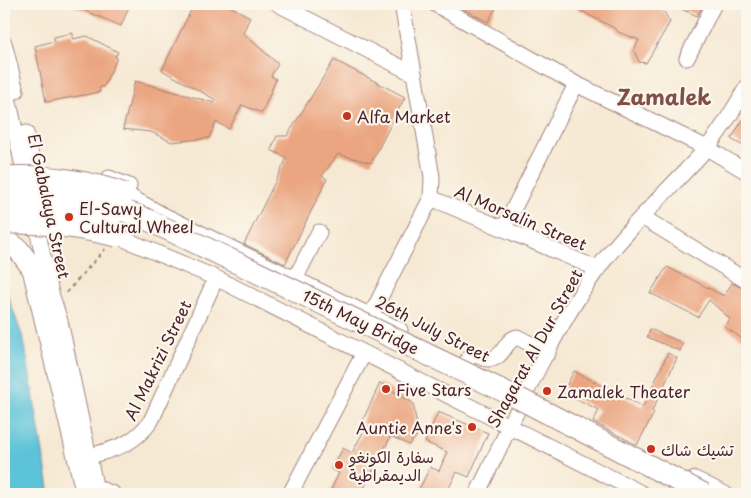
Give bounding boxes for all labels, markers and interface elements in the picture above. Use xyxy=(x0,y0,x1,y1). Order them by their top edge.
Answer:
district label: Zamalek xyxy=(617,80,711,112)
place label: Alfa Market xyxy=(357,104,451,128)
marker: Alfa Market xyxy=(341,110,353,122)
street label: El Gabalaya Street xyxy=(23,131,77,281)
street label: Al Morsalin Street xyxy=(451,178,591,256)
place label: El-Sawy Cultural Wheel xyxy=(79,196,194,238)
marker: El-Sawy Cultural Wheel xyxy=(63,211,75,223)
street label: Shagarat Al Dur Street xyxy=(480,264,588,432)
street label: 15th May Bridge xyxy=(299,282,423,360)
street label: 26th July Street xyxy=(372,289,495,367)
street label: Al Makrizi Street xyxy=(117,295,197,424)
place label: Five Stars xyxy=(396,377,471,401)
place label: Zamalek Theater xyxy=(557,379,691,403)
marker: Five Stars xyxy=(380,383,392,395)
marker: Zamalek Theater xyxy=(541,385,553,397)
place label: Auntie Anne's xyxy=(356,415,462,439)
marker: Auntie Anne's xyxy=(466,421,478,433)
place label: تشيك شاك xyxy=(661,437,734,461)
marker: تشيك شاك xyxy=(645,443,657,455)
place label: سفارة الكونغو الديمقراطية xyxy=(348,444,434,486)
marker: سفارة الكونغو الديمقراطية xyxy=(333,459,345,471)

